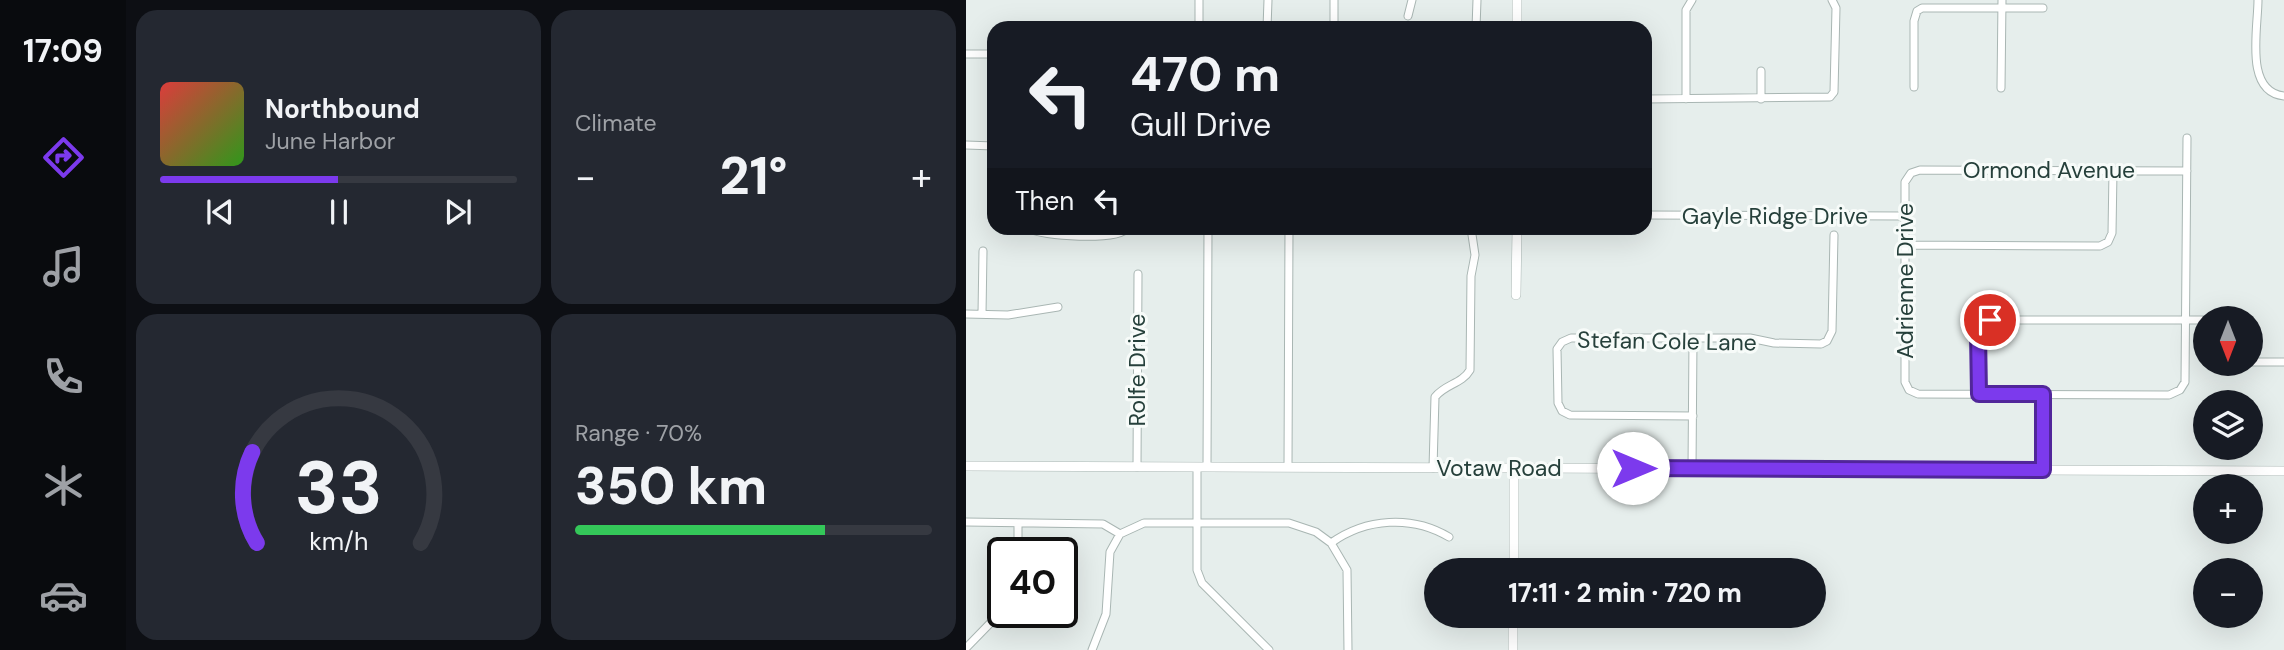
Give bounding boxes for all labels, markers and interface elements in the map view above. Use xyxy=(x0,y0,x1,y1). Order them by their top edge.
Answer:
text: 17:09 xyxy=(23,30,103,72)
text: 470 m xyxy=(1130,42,1280,106)
icon: left xyxy=(1015,49,1106,140)
text: Northbound xyxy=(265,92,420,126)
text: Gull Drive xyxy=(1130,104,1271,146)
text: Climate xyxy=(575,108,657,138)
text: June Harbor xyxy=(265,126,395,156)
icon: directions xyxy=(39,133,88,182)
text: 21° xyxy=(719,142,788,210)
text: − xyxy=(575,152,596,202)
text: + xyxy=(911,152,932,202)
street label: Ormond Avenue xyxy=(1963,155,2135,185)
icon: left xyxy=(1088,182,1126,220)
text: Then xyxy=(1015,184,1074,218)
icon: previous xyxy=(201,193,239,231)
icon: pause xyxy=(320,193,358,231)
icon: next xyxy=(439,193,477,231)
street label: Gayle Ridge Drive xyxy=(1682,201,1868,231)
street label: Adrienne Drive xyxy=(1890,203,1920,359)
icon: music xyxy=(39,242,88,291)
pin xyxy=(1960,290,2020,350)
icon: arrive xyxy=(1971,301,2009,339)
north arrow xyxy=(2193,306,2263,376)
map controls xyxy=(2193,306,2263,628)
street label: Rolfe Drive xyxy=(1122,314,1152,426)
street label: Stefan Cole Lane xyxy=(1577,324,1757,358)
icon: phone xyxy=(39,352,88,401)
button: layers xyxy=(2193,390,2263,460)
text: Range · 70% xyxy=(575,418,702,448)
position arrow xyxy=(1596,431,1670,505)
text: 33 xyxy=(295,441,382,536)
text: 350 km xyxy=(575,452,767,520)
street label: Votaw Road xyxy=(1436,453,1562,483)
icon: climate xyxy=(39,461,88,510)
button: + xyxy=(2193,474,2263,544)
text: km/h xyxy=(309,525,368,558)
speed limit sign: 40 xyxy=(987,537,1078,628)
button: − xyxy=(2193,558,2263,628)
icon: car xyxy=(39,571,88,620)
text: 17:11 · 2 min · 720 m xyxy=(1508,576,1742,610)

